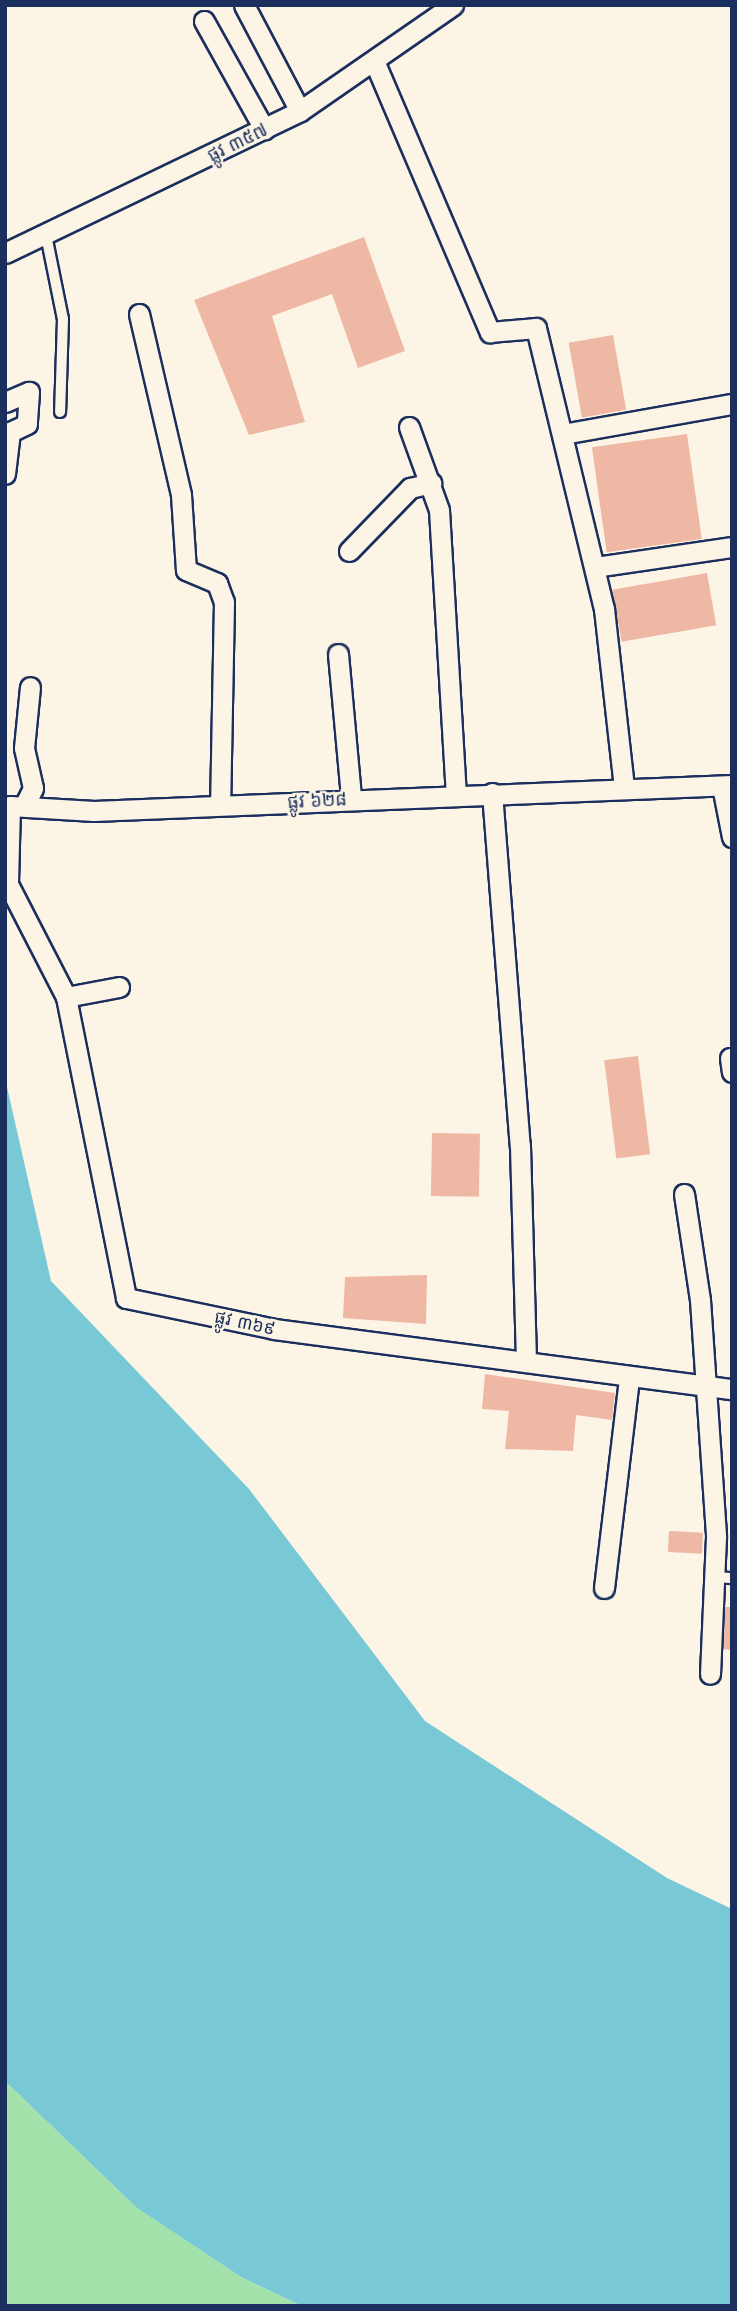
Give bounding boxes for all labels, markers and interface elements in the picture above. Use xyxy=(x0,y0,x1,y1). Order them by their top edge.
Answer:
street label: ផ្លូវ ៣៥៧ xyxy=(203,118,271,166)
street label: ផ្លូវ ៦២៨ xyxy=(287,788,347,812)
street label: ផ្លូវ ៣៦៩ xyxy=(213,1305,277,1339)

